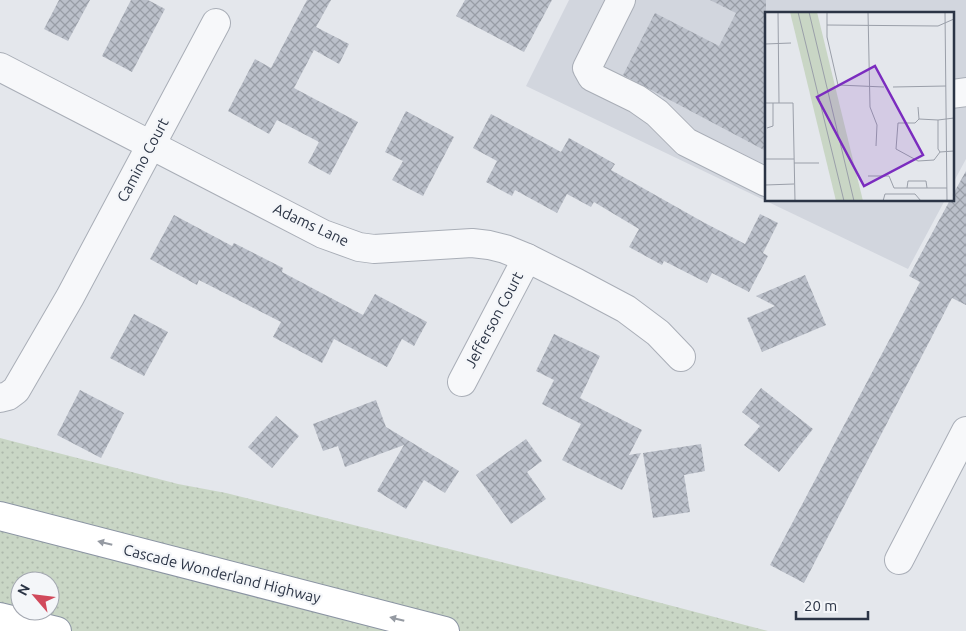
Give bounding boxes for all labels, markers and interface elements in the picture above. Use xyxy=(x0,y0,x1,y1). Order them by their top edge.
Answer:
inset map xyxy=(765,12,954,201)
street label: Camino Court xyxy=(113,115,172,205)
street label: Adams Lane xyxy=(271,200,352,249)
street label: Jefferson Court xyxy=(461,269,526,371)
one-way arrow xyxy=(97,539,112,547)
street label: Cascade Wonderland Highway xyxy=(122,541,322,606)
north arrow xyxy=(10,571,60,621)
text: N xyxy=(14,582,33,598)
scale bar xyxy=(796,588,868,620)
text: 20 m xyxy=(804,597,837,614)
one-way arrow xyxy=(390,615,405,623)

